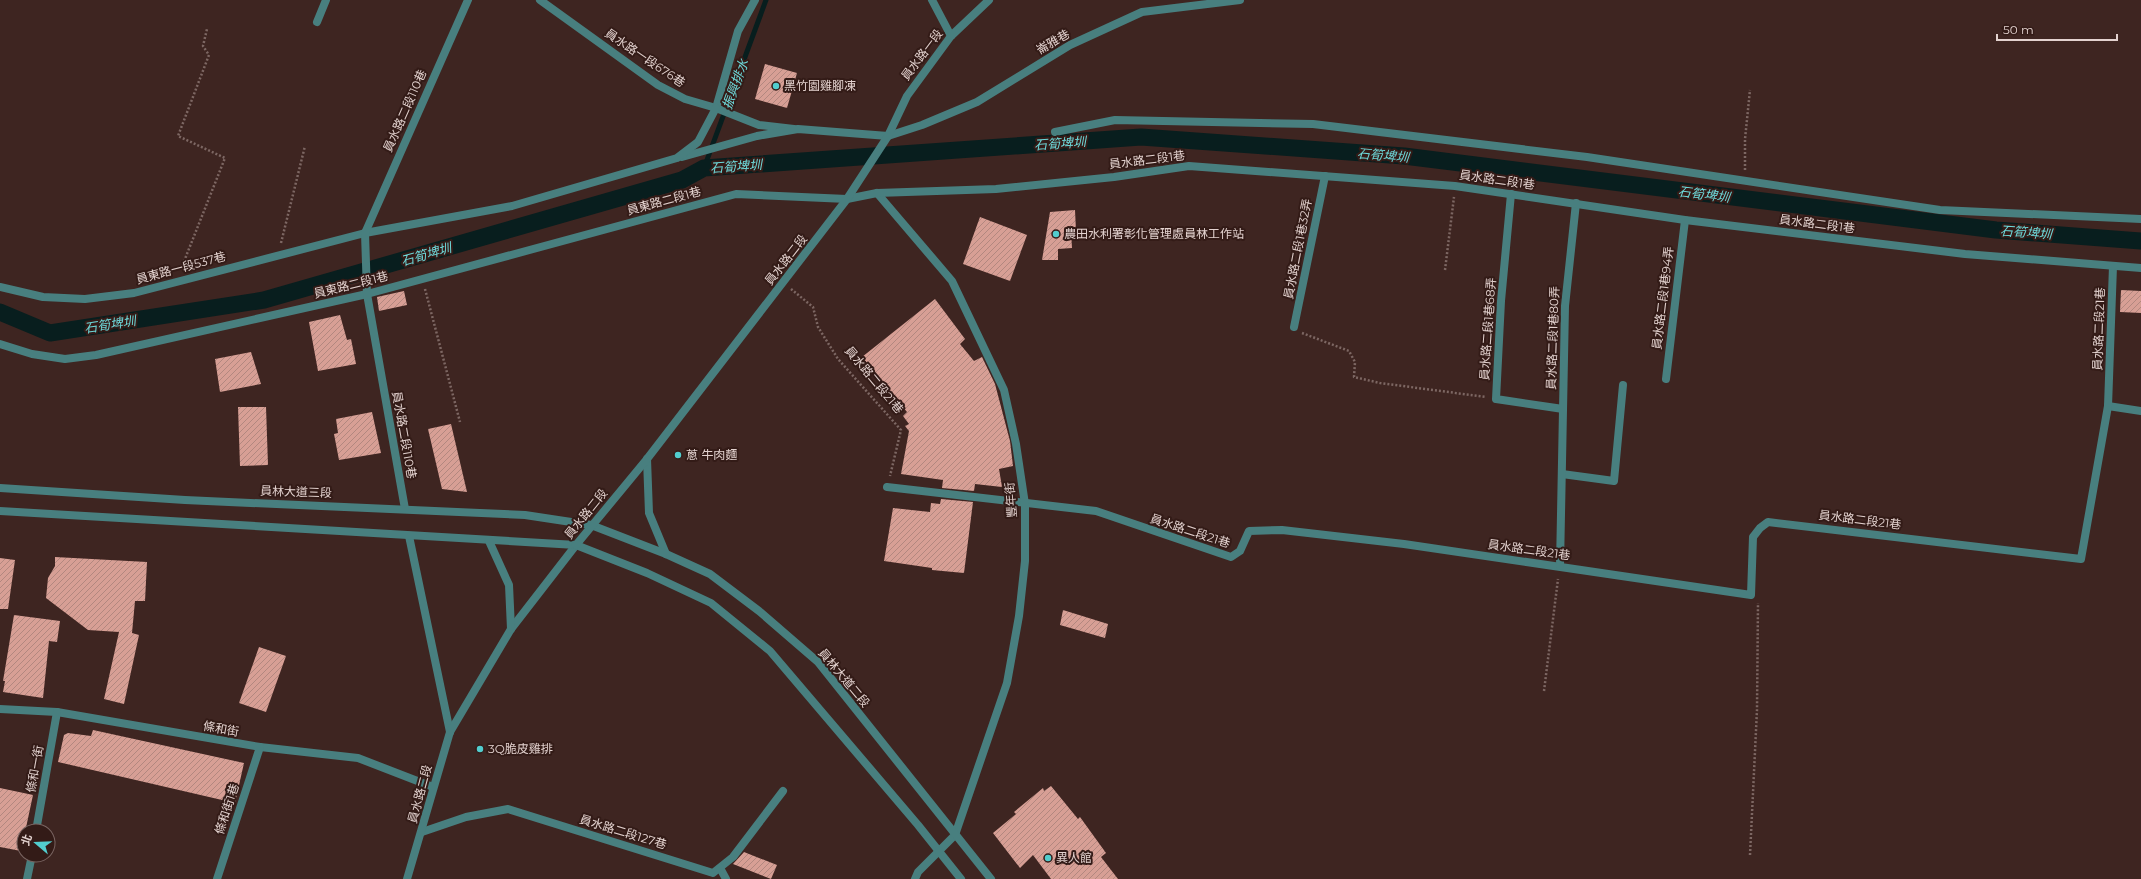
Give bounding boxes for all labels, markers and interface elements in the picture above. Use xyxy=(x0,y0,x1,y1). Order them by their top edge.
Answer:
scale bar xyxy=(1997,16,2117,42)
text: 50 m xyxy=(2003,22,2034,37)
street label: 員水路一段676巷 xyxy=(602,25,688,90)
street label: 員水路一段 xyxy=(898,26,946,83)
street label: 崙雅巷 xyxy=(1033,26,1072,57)
water label: 振興排水 xyxy=(719,56,752,111)
street label: 員水路二段110巷 xyxy=(380,67,429,154)
place label: 黑竹園雞腳凍 xyxy=(784,78,856,93)
marker: 黑竹園雞腳凍 xyxy=(771,81,781,91)
water label: 石筍埤圳 xyxy=(1033,133,1088,153)
water label: 石筍埤圳 xyxy=(1356,145,1412,165)
street label: 員水路二段1巷 xyxy=(1108,147,1186,172)
water label: 石筍埤圳 xyxy=(709,156,764,176)
street label: 員水路二段1巷 xyxy=(1458,167,1536,192)
street label: 員東路二段1巷 xyxy=(625,183,703,218)
water label: 石筍埤圳 xyxy=(1677,183,1733,205)
street label: 員水路二段1巷32弄 xyxy=(1280,197,1315,300)
street label: 員水路二段1巷 xyxy=(1778,211,1856,236)
water label: 石筍埤圳 xyxy=(1999,222,2054,242)
place label: 農田水利署彰化管理處員林工作站 xyxy=(1064,226,1244,241)
marker: 農田水利署彰化管理處員林工作站 xyxy=(1051,229,1061,239)
street label: 員水路二段 xyxy=(761,231,810,288)
water label: 石筍埤圳 xyxy=(399,239,455,269)
street label: 員水路二段1巷94弄 xyxy=(1649,246,1676,350)
street label: 員東路一段537巷 xyxy=(134,248,227,287)
street label: 員東路二段1巷 xyxy=(312,268,390,301)
street label: 員水路二段1巷68弄 xyxy=(1476,277,1499,381)
street label: 員水路二段1巷80弄 xyxy=(1543,286,1562,390)
street label: 員水路二段21巷 xyxy=(2090,287,2107,371)
water label: 石筍埤圳 xyxy=(83,312,139,336)
street label: 員水路二段21巷 xyxy=(842,343,907,416)
street label: 員水路二段110巷 xyxy=(389,390,420,480)
place label: 蔥 牛肉麵 xyxy=(686,447,737,462)
marker: 蔥 牛肉麵 xyxy=(673,450,683,460)
street label: 豐年街 xyxy=(1001,481,1020,519)
street label: 員林大道三段 xyxy=(260,483,332,500)
street label: 員水路二段 xyxy=(561,486,610,542)
street label: 員水路二段21巷 xyxy=(1818,507,1902,532)
street label: 員水路二段21巷 xyxy=(1148,511,1232,551)
street label: 員水路二段21巷 xyxy=(1487,536,1571,563)
street label: 員林大道二段 xyxy=(815,645,873,710)
street label: 條和街 xyxy=(202,718,240,739)
place label: 3Q脆皮雞排 xyxy=(488,741,553,756)
street label: 條和一街 xyxy=(23,744,46,794)
marker: 3Q脆皮雞排 xyxy=(475,744,485,754)
street label: 員水路二段 xyxy=(405,763,435,825)
street label: 條和街1巷 xyxy=(211,782,242,836)
street label: 員水路二段127巷 xyxy=(578,811,668,852)
north arrow xyxy=(16,823,56,863)
text: 北 xyxy=(18,832,35,847)
place label: 異人館 xyxy=(1056,850,1092,865)
marker: 異人館 xyxy=(1043,853,1053,863)

